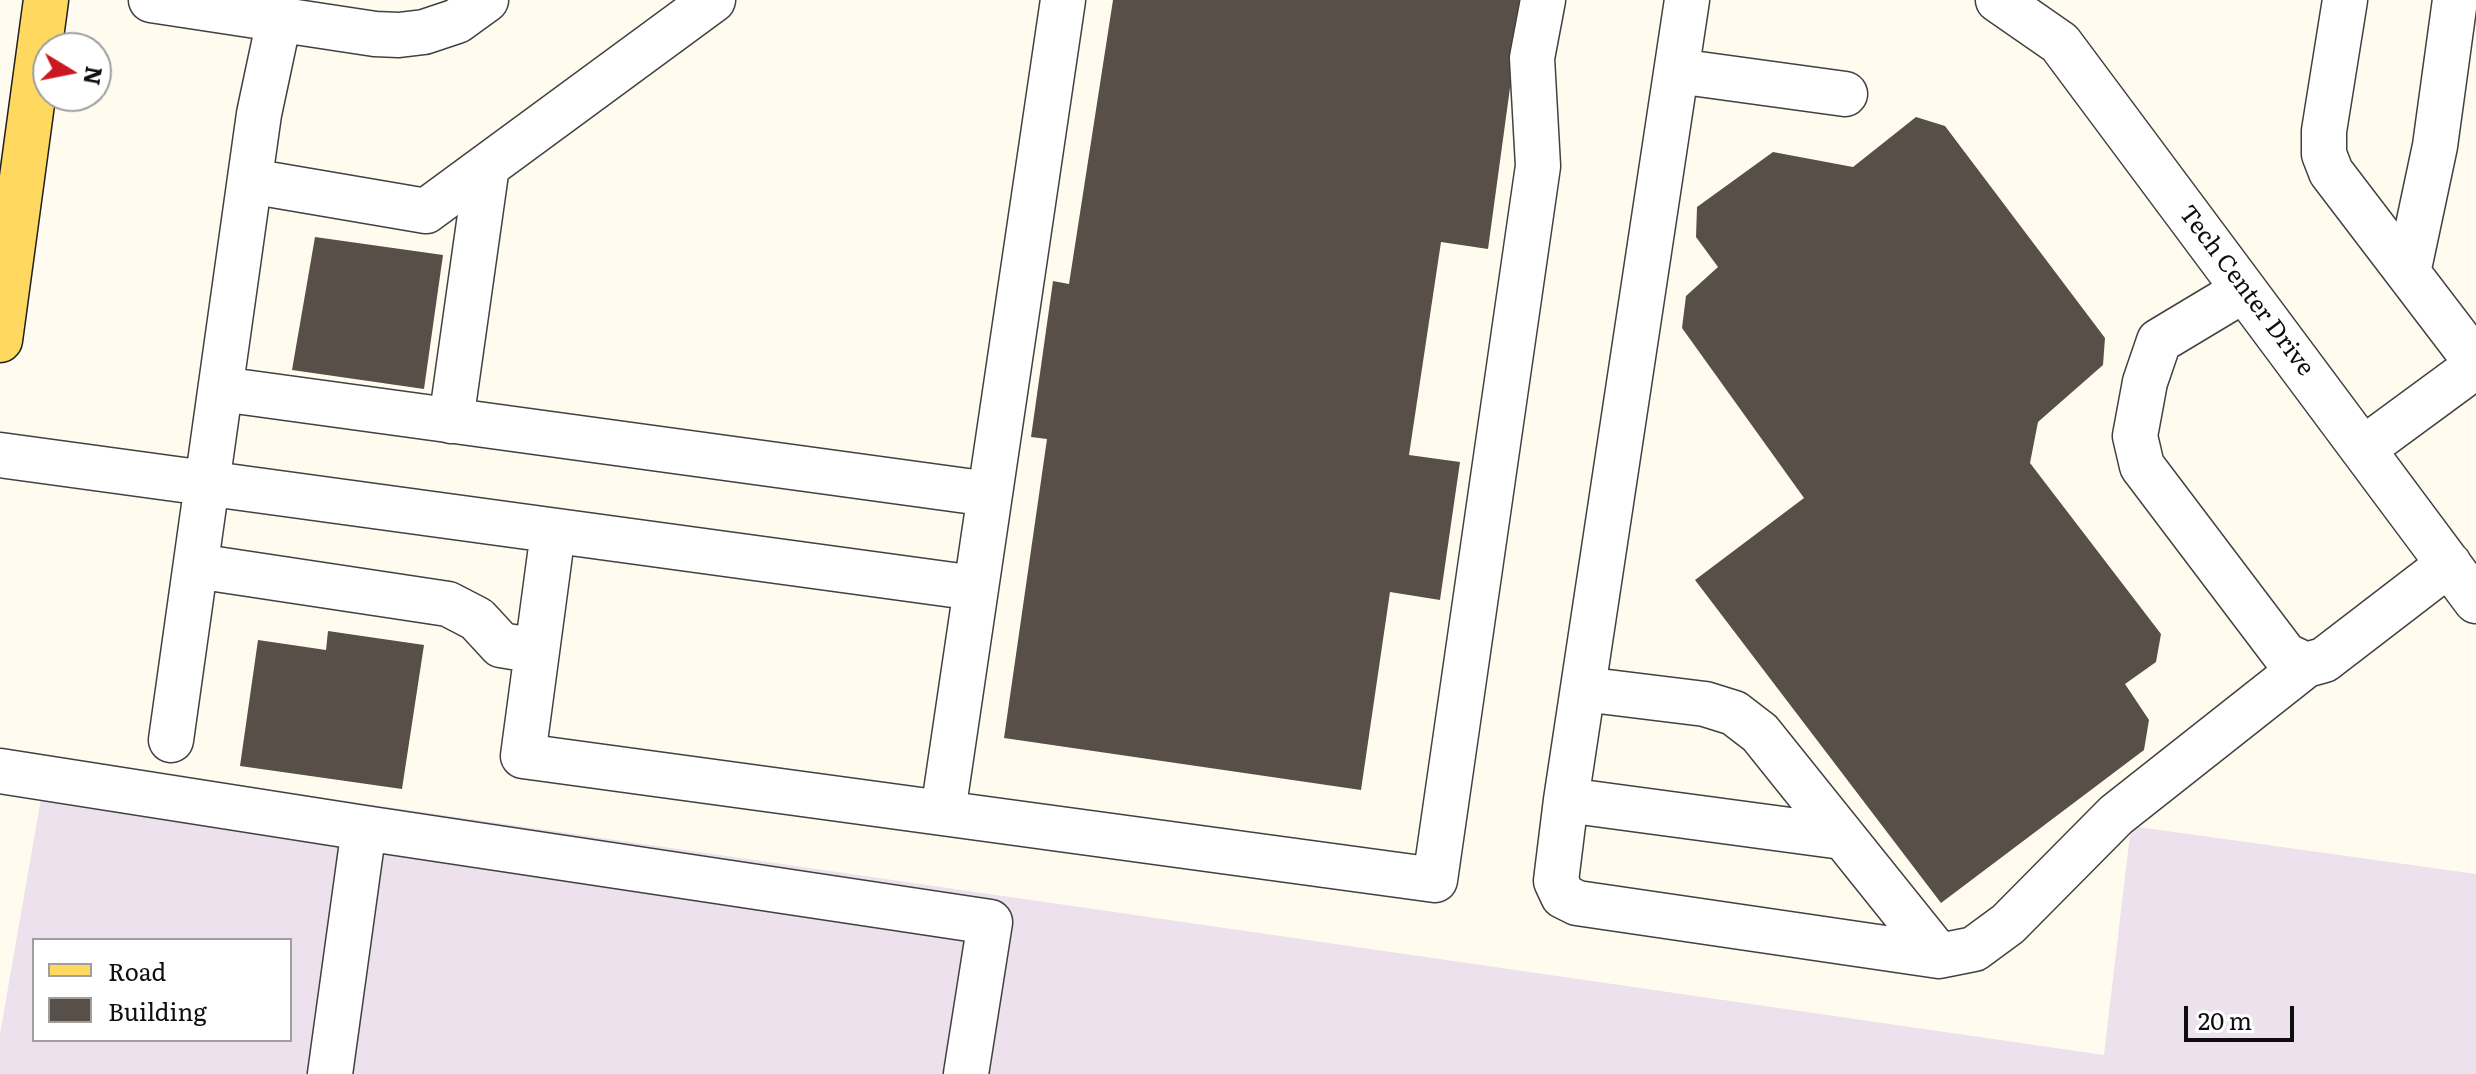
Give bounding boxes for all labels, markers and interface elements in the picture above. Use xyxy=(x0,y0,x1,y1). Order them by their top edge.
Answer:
north arrow xyxy=(32,32,112,112)
text: N xyxy=(76,64,112,88)
street label: Tech Center Drive xyxy=(2172,200,2320,382)
legend xyxy=(32,938,292,1042)
text: Road xyxy=(108,953,166,988)
scale bar xyxy=(2188,990,2298,1040)
text: Building xyxy=(108,993,207,1028)
text: 20 m xyxy=(2198,1002,2252,1037)

